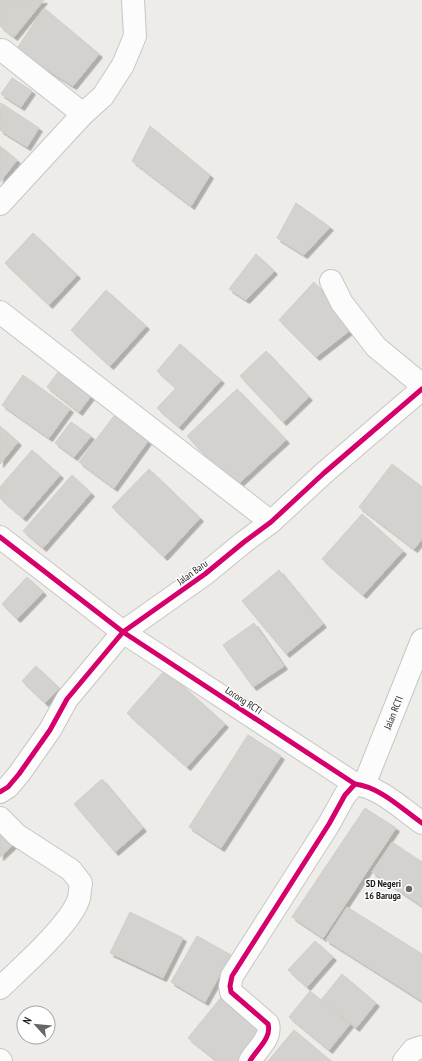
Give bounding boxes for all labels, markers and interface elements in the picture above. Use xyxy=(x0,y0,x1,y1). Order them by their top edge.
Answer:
street label: Jalan Baru xyxy=(173,557,210,589)
street label: Lorong RCTI xyxy=(223,684,265,717)
street label: Jalan RCTI xyxy=(381,694,406,732)
place label: SD Negeri 16 Baruga xyxy=(364,877,401,902)
marker: SD Negeri 16 Baruga xyxy=(404,884,414,894)
north arrow xyxy=(16,1005,56,1045)
text: N xyxy=(20,1015,35,1026)

